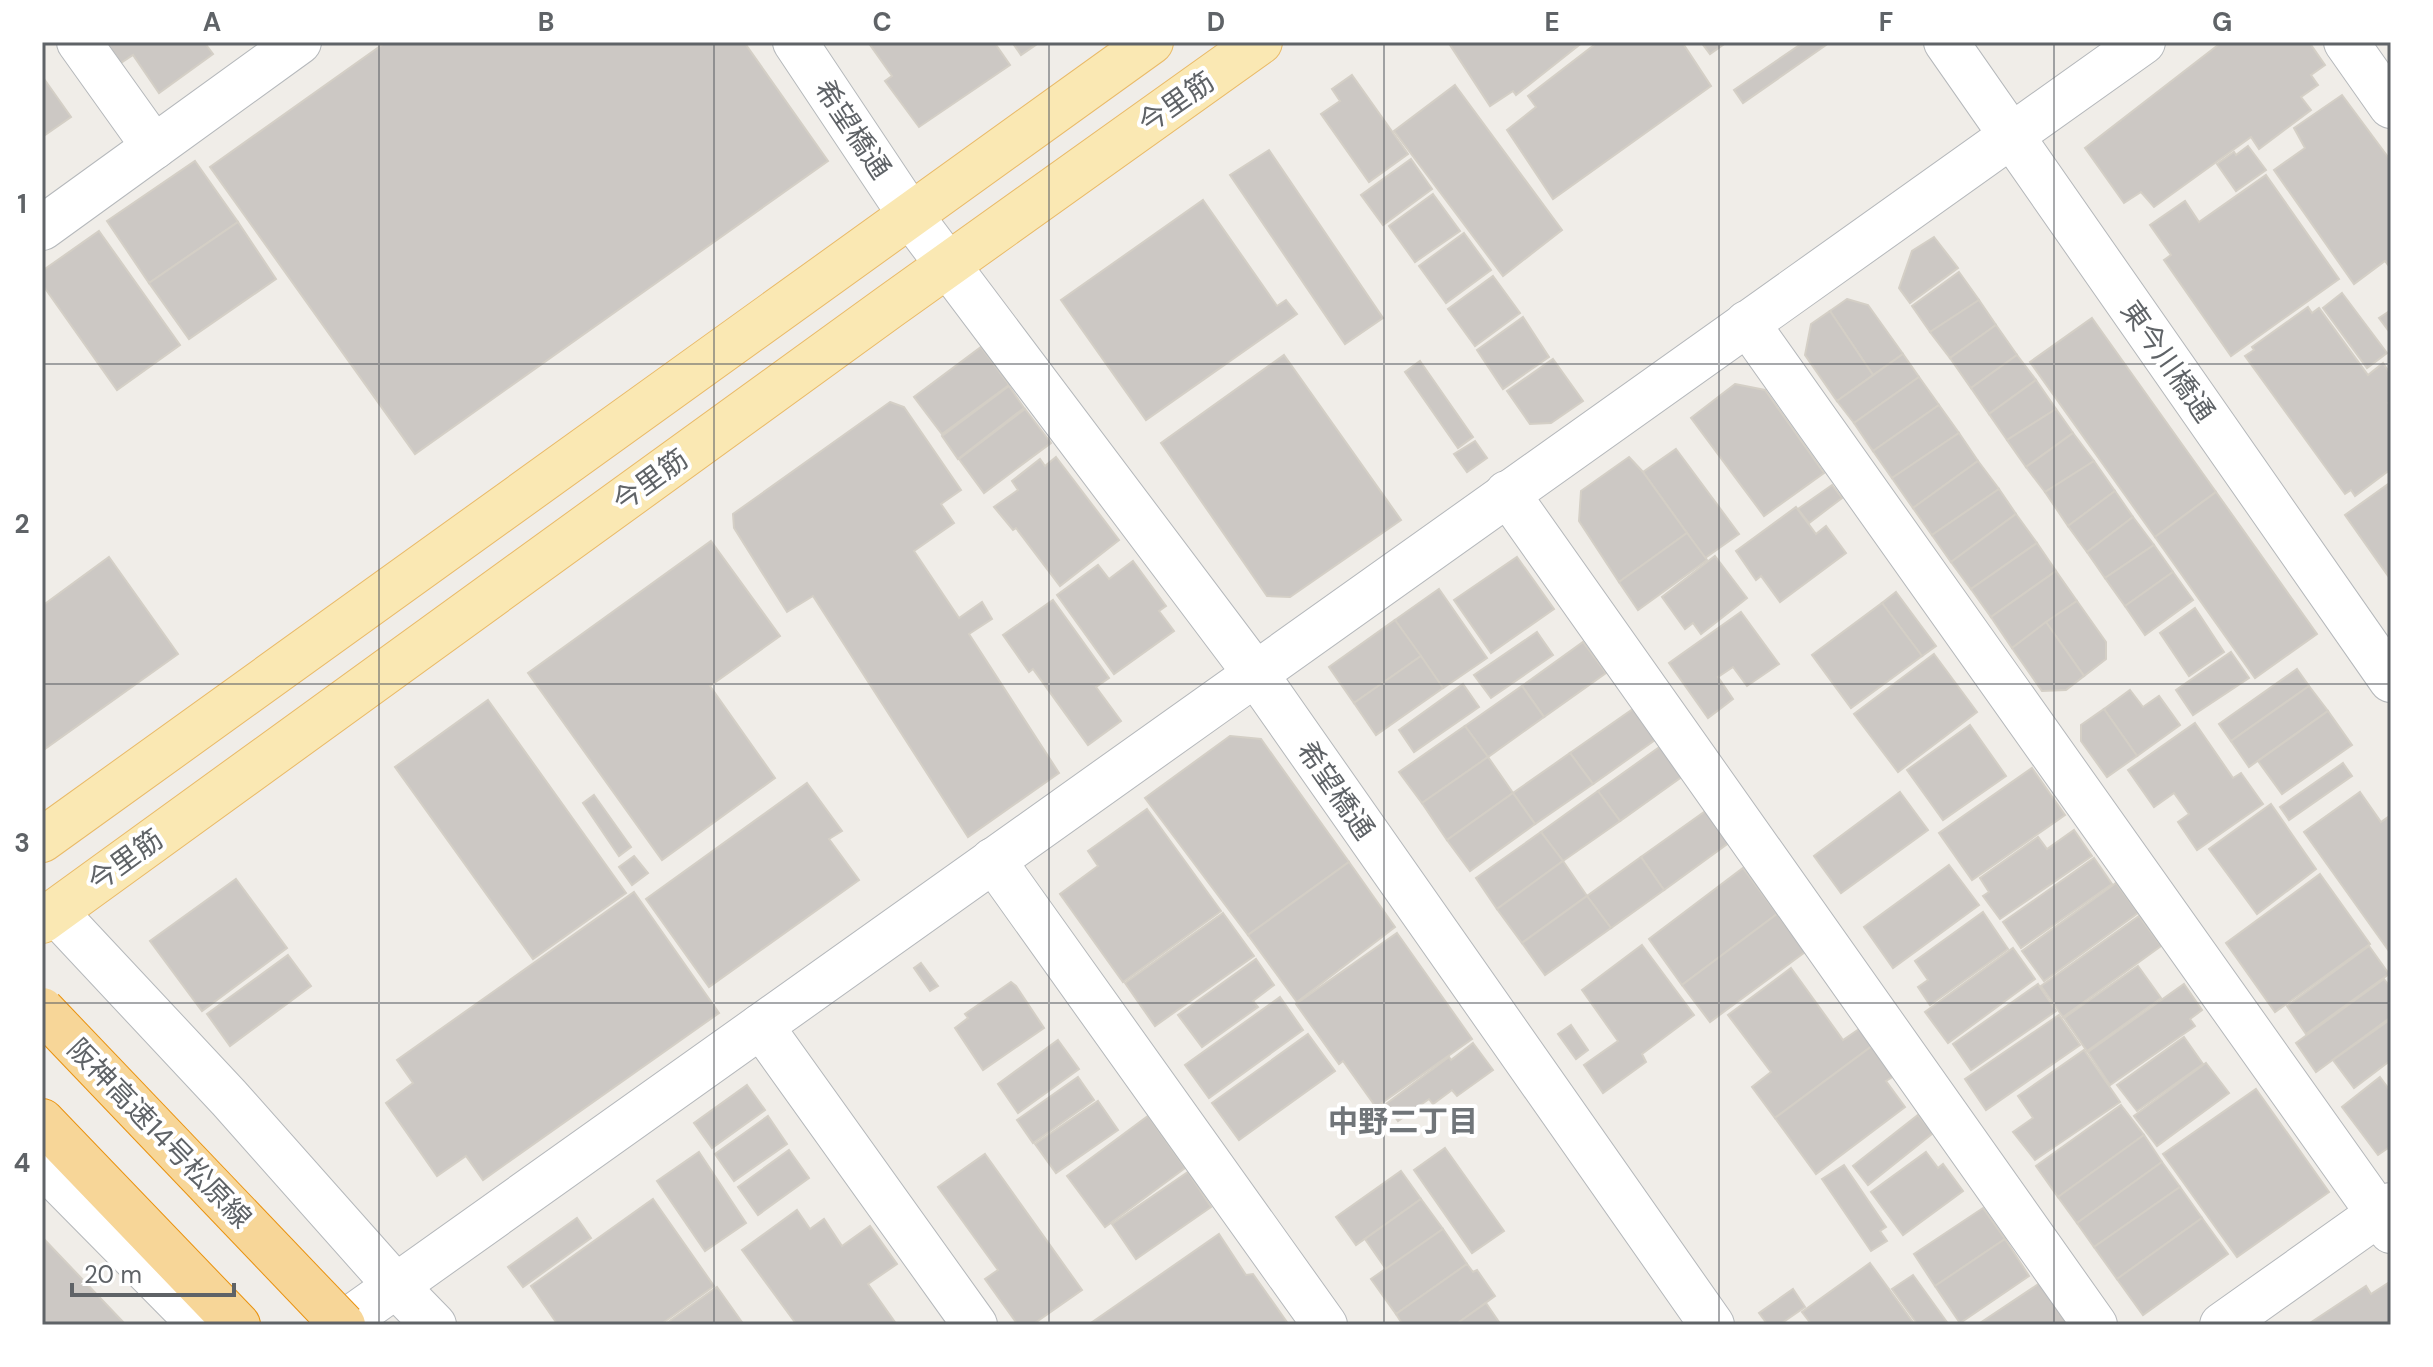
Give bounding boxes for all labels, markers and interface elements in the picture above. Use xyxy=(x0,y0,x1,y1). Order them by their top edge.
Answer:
text: A xyxy=(203,5,221,39)
text: B xyxy=(538,5,554,39)
text: C xyxy=(872,5,892,39)
text: D xyxy=(1207,5,1225,39)
text: E xyxy=(1544,5,1560,39)
text: F xyxy=(1879,5,1893,39)
text: G xyxy=(2212,5,2232,39)
street label: 今里筋 xyxy=(1131,63,1221,142)
street label: 希望橋通 xyxy=(806,73,899,186)
text: 1 xyxy=(17,187,27,221)
street label: 東今川橋通 xyxy=(2112,293,2223,429)
street label: 今里筋 xyxy=(605,441,695,520)
text: 2 xyxy=(14,507,30,541)
street label: 希望橋通 xyxy=(1288,734,1383,847)
street label: 今里筋 xyxy=(80,821,170,900)
text: 3 xyxy=(14,826,30,860)
street label: 阪神高速14号松原線 xyxy=(60,1031,260,1236)
district label: 中野二丁目 xyxy=(1328,1102,1478,1141)
text: 4 xyxy=(14,1146,30,1180)
scale bar xyxy=(72,1247,234,1297)
text: 20 m xyxy=(84,1259,142,1290)

